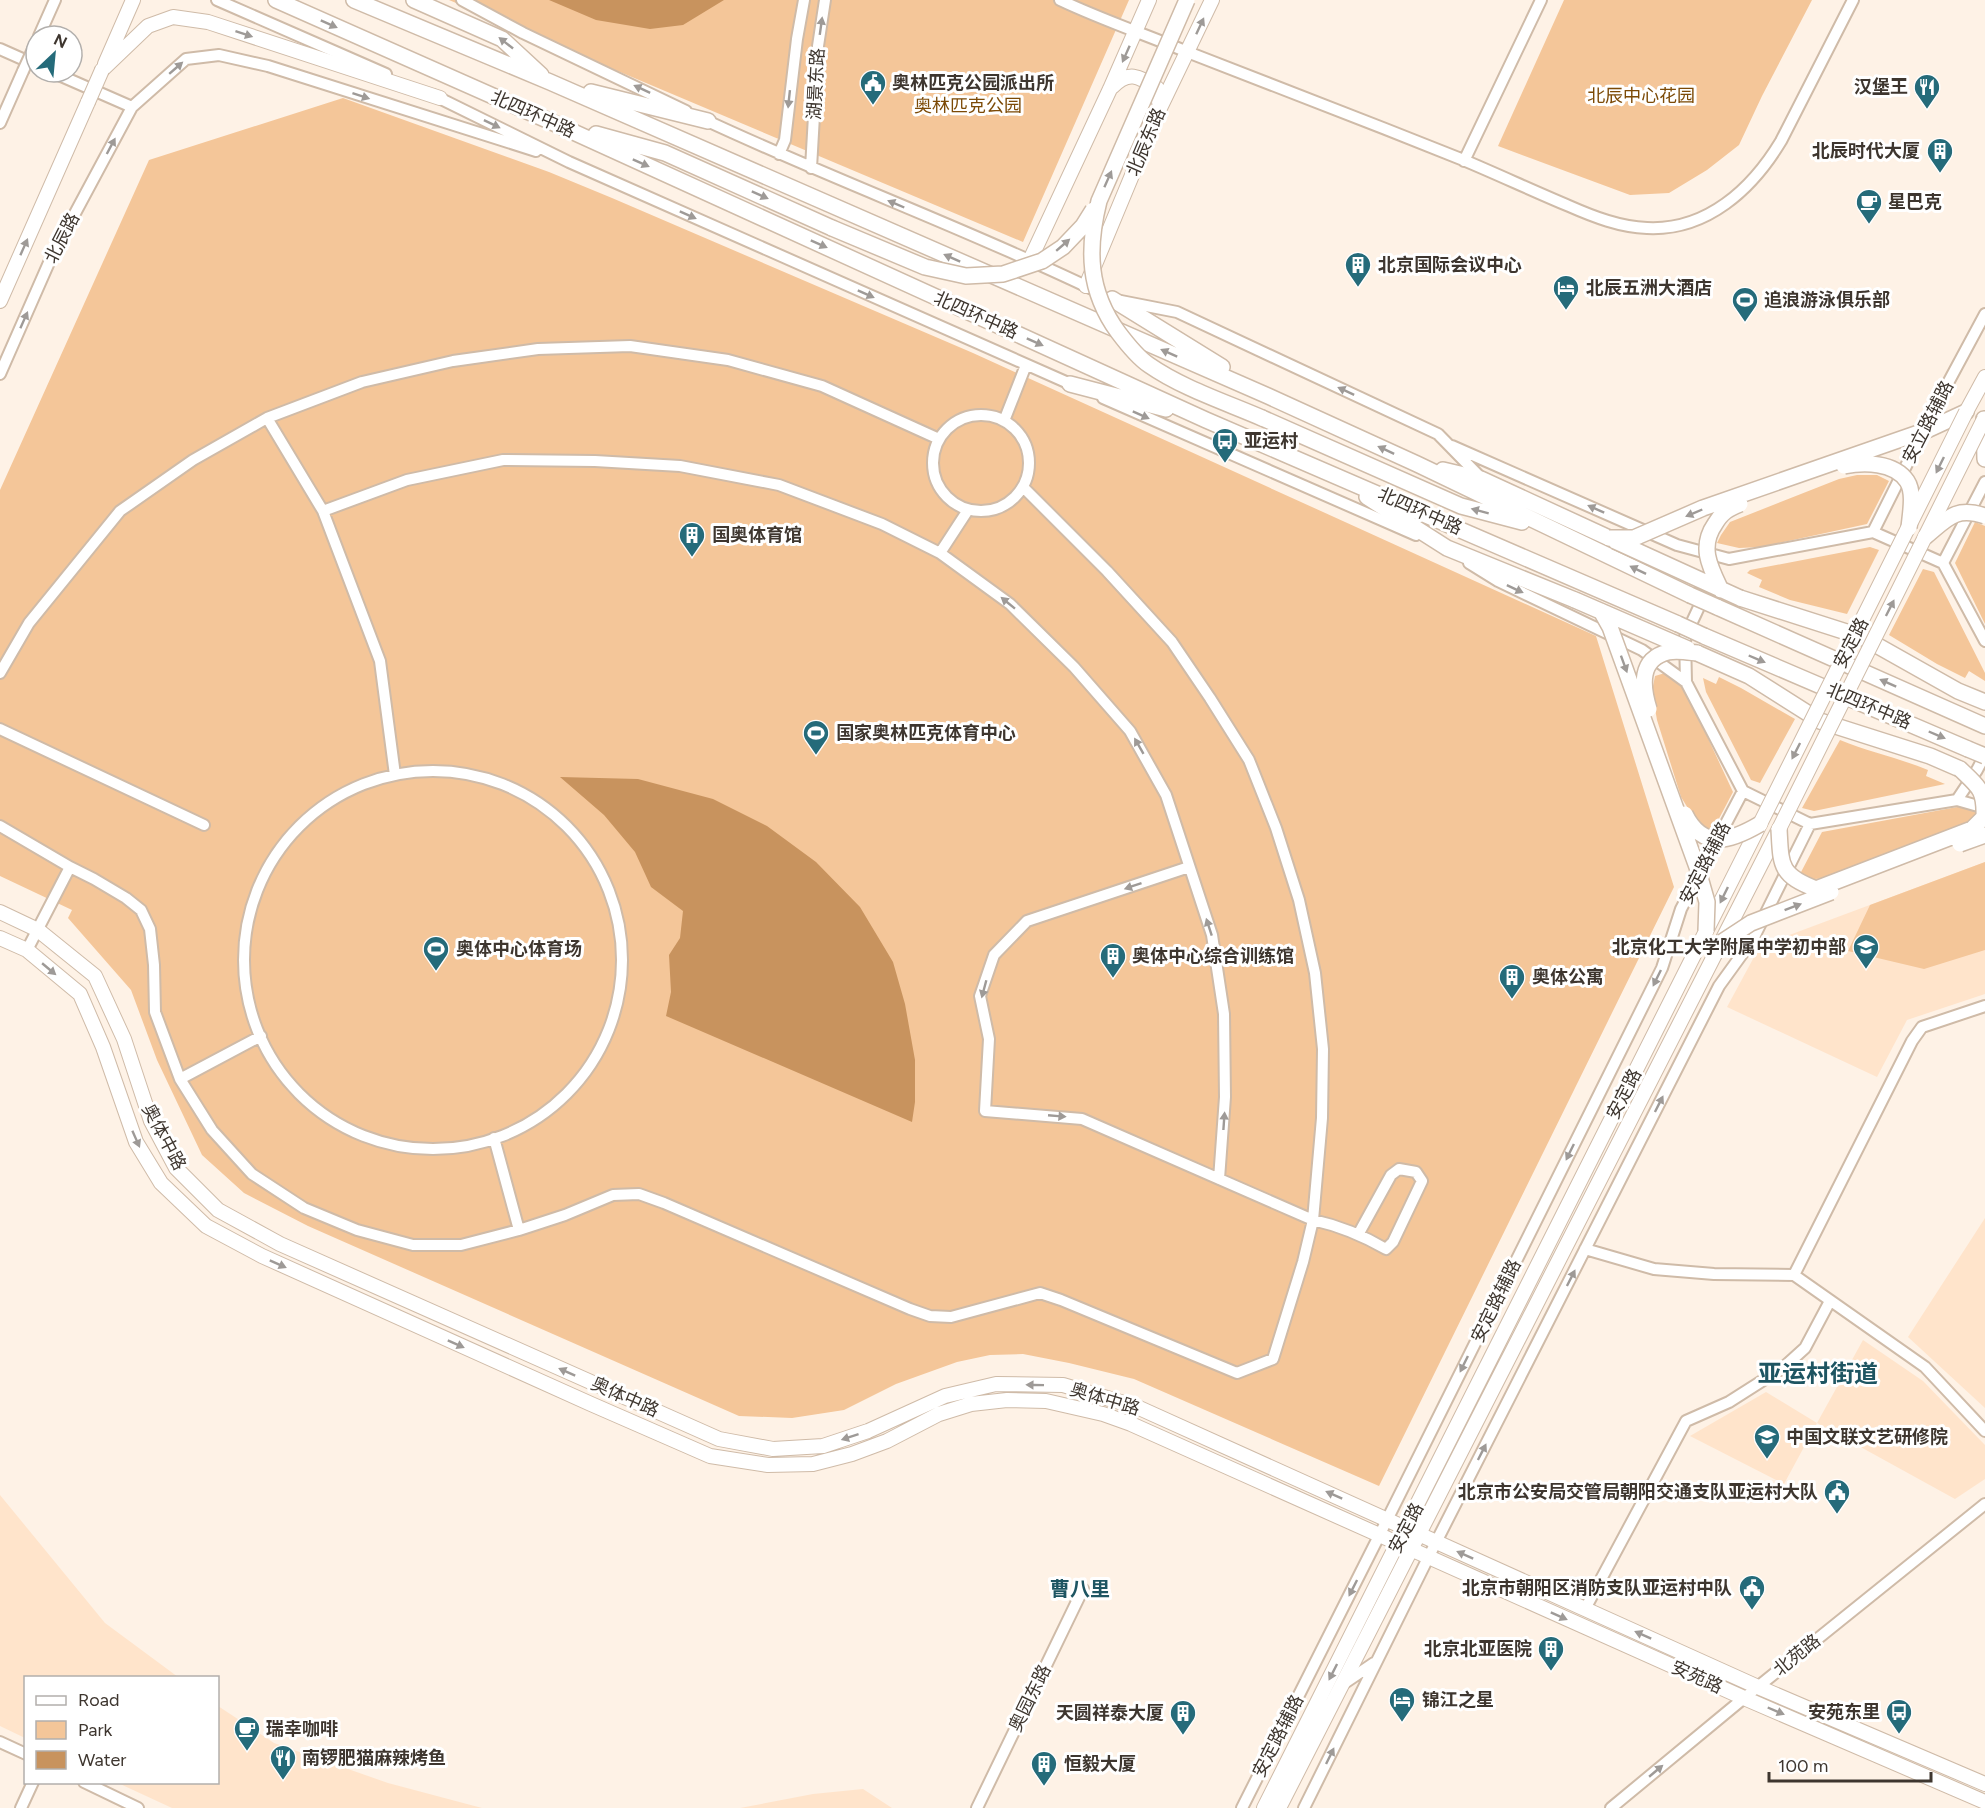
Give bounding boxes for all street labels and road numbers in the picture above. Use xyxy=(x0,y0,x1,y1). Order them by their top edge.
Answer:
street label: 湖景东路 xyxy=(803,47,829,121)
street label: 北四环中路 xyxy=(487,86,579,142)
street label: 北辰东路 xyxy=(1122,105,1170,179)
street label: 北辰路 xyxy=(40,209,84,267)
street label: 北四环中路 xyxy=(930,287,1022,343)
street label: 安立路辅路 xyxy=(1898,377,1958,467)
street label: 北四环中路 xyxy=(1374,483,1466,539)
street label: 安定路 xyxy=(1829,614,1873,672)
street label: 北四环中路 xyxy=(1823,678,1915,734)
street label: 安定路辅路 xyxy=(1675,818,1735,908)
street label: 安定路 xyxy=(1602,1065,1646,1123)
street label: 奥体中路 xyxy=(137,1100,191,1174)
street label: 安定路辅路 xyxy=(1466,1256,1526,1346)
street label: 奥体中路 xyxy=(588,1372,662,1422)
street label: 奥体中路 xyxy=(1067,1378,1143,1420)
street label: 安定路 xyxy=(1384,1499,1428,1557)
street label: 北苑路 xyxy=(1769,1629,1825,1681)
street label: 安苑路 xyxy=(1668,1656,1726,1698)
street label: 奥园东路 xyxy=(1004,1661,1056,1735)
street label: 安定路辅路 xyxy=(1248,1691,1308,1781)

